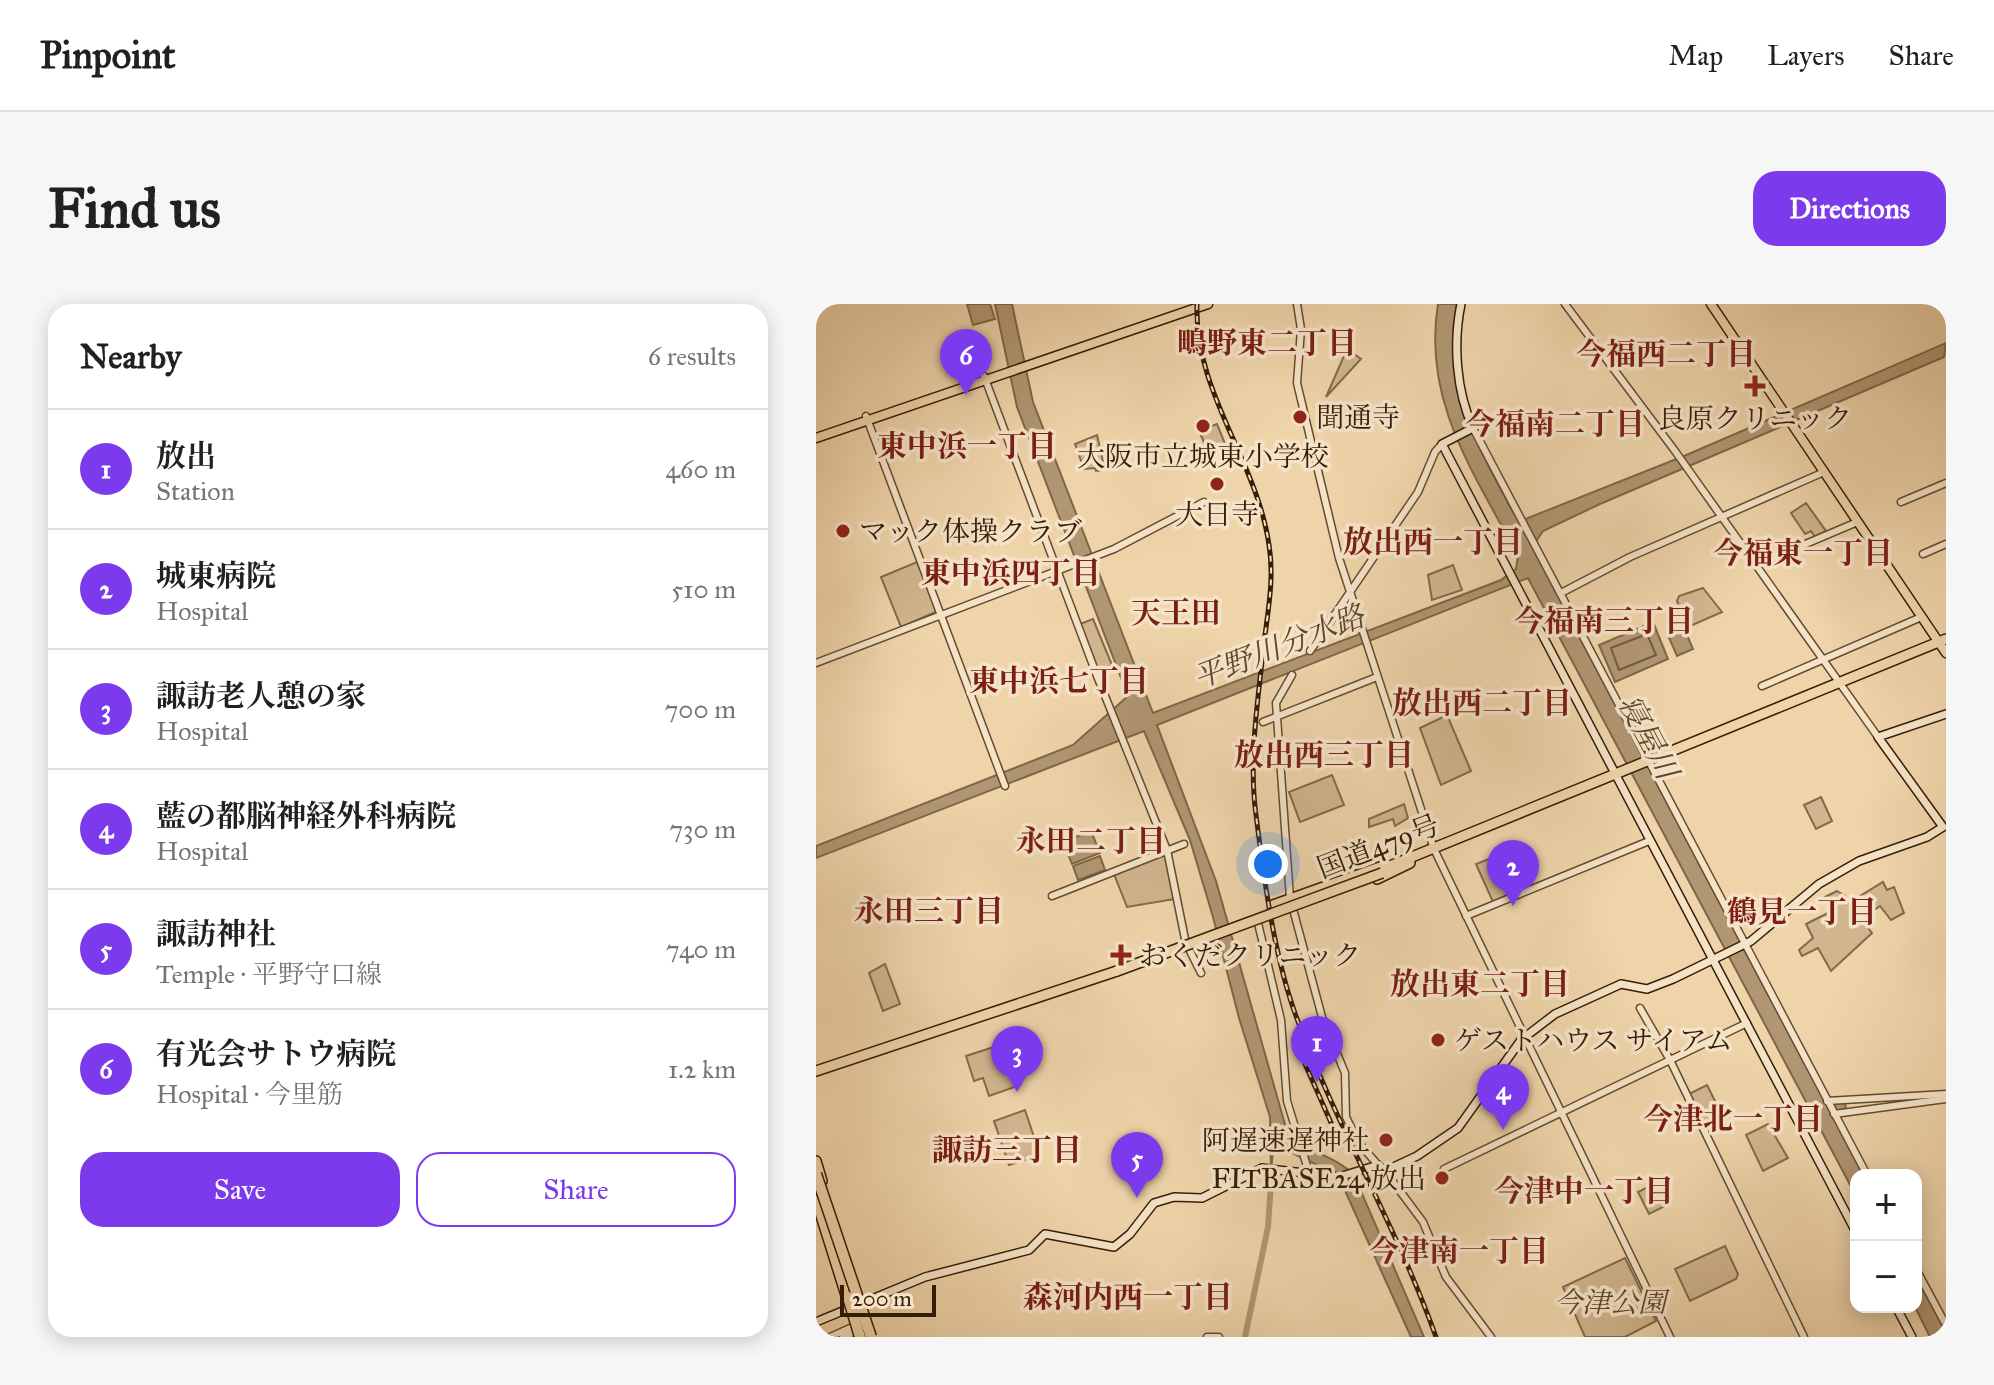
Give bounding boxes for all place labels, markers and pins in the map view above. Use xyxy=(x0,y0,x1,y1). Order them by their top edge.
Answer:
pin: 6 xyxy=(940,329,992,395)
marker: 良原クリニック xyxy=(1744,375,1766,397)
place label: 聞通寺 xyxy=(1316,400,1400,435)
place label: 良原クリニック xyxy=(1658,401,1852,436)
marker: 聞通寺 xyxy=(1291,408,1309,426)
marker: 大阪市立城東小学校 xyxy=(1194,417,1212,435)
place label: 大阪市立城東小学校 xyxy=(1077,439,1329,474)
marker: 大日寺 xyxy=(1208,475,1226,493)
place label: 大日寺 xyxy=(1175,497,1259,532)
place label: マック体操クラブ xyxy=(859,514,1082,549)
marker: マック体操クラブ xyxy=(834,522,852,540)
pin: 2 xyxy=(1487,840,1539,906)
place label: おくだクリニック xyxy=(1139,938,1361,973)
marker: おくだクリニック xyxy=(1110,944,1132,966)
pin: 1 xyxy=(1291,1016,1343,1082)
place label: ゲストハウス サイアム xyxy=(1454,1023,1733,1058)
pin: 3 xyxy=(991,1026,1043,1092)
marker: ゲストハウス サイアム xyxy=(1429,1031,1447,1049)
pin: 4 xyxy=(1477,1064,1529,1130)
place label: 阿遅速遅神社 xyxy=(1202,1123,1370,1158)
marker: 阿遅速遅神社 xyxy=(1377,1131,1395,1149)
pin: 5 xyxy=(1111,1132,1163,1198)
place label: FITBASE24 放出 xyxy=(1212,1161,1426,1196)
marker: FITBASE24 放出 xyxy=(1433,1169,1451,1187)

